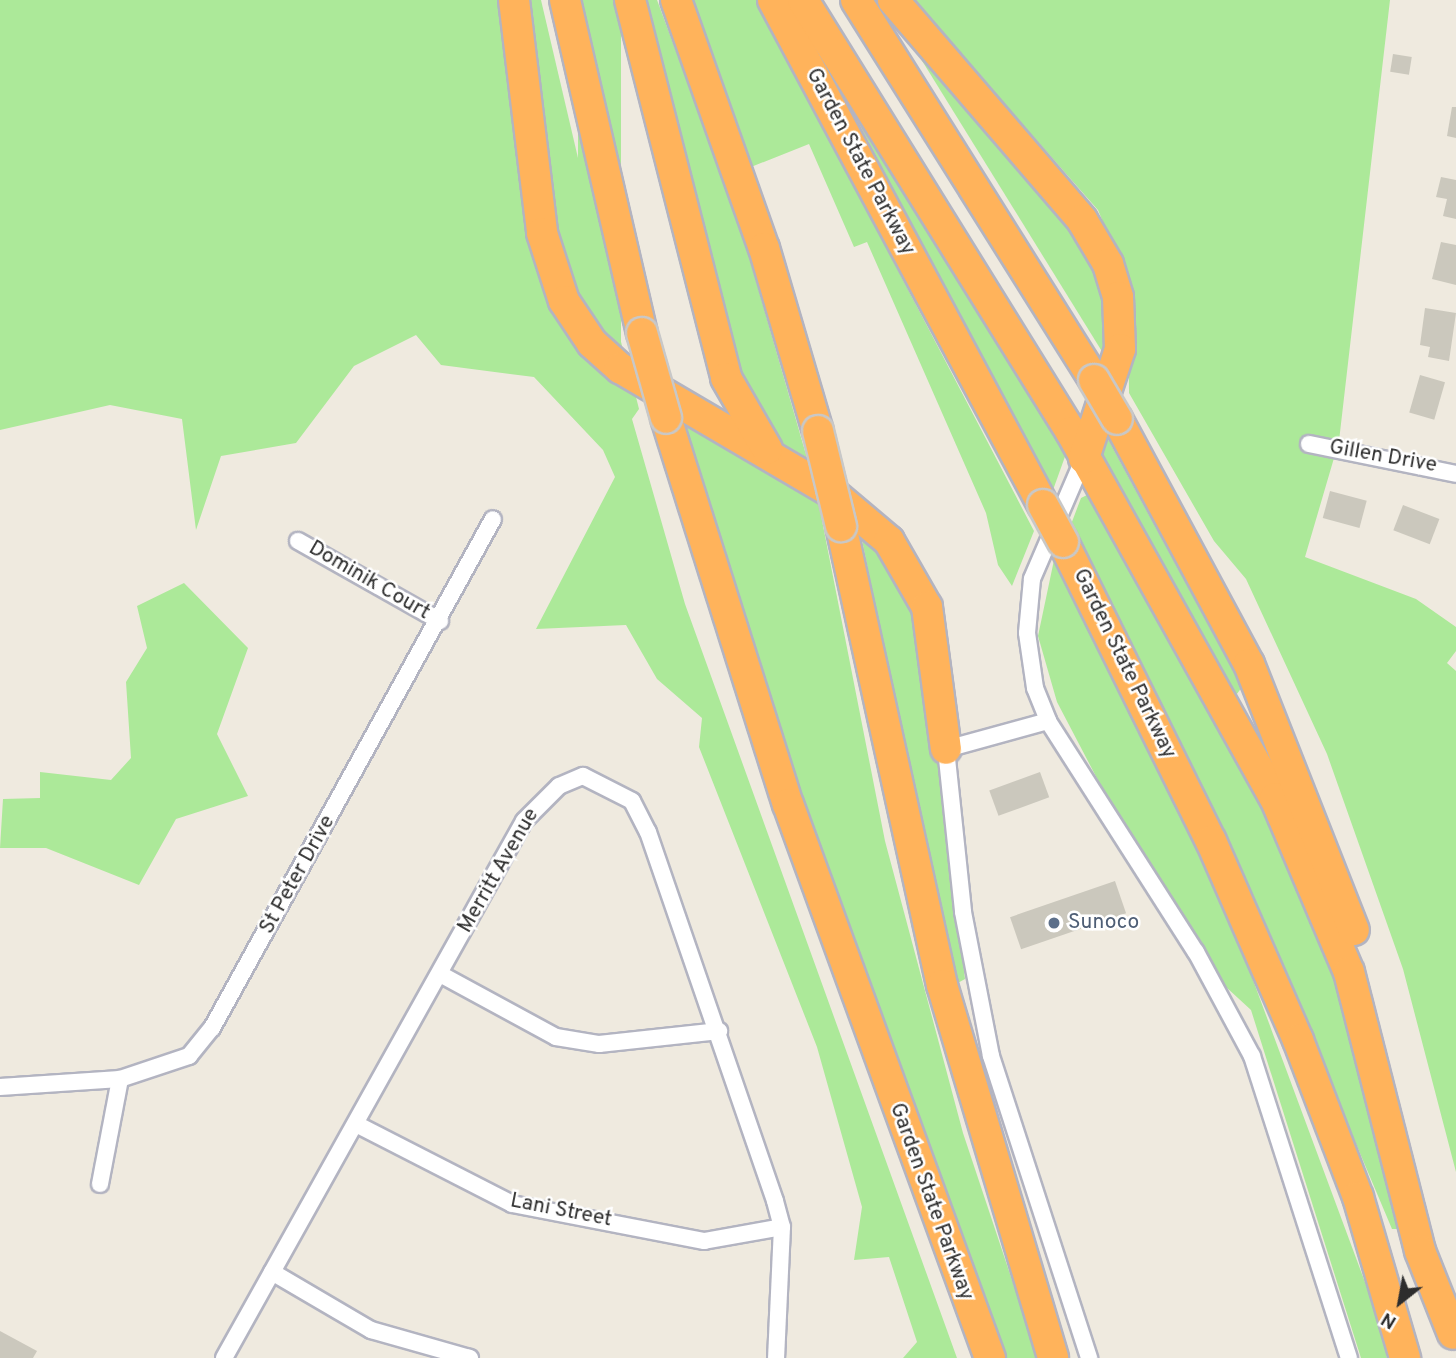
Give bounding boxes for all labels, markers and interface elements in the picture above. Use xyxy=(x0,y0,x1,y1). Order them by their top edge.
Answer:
street label: Garden State Parkway xyxy=(800,64,920,260)
street label: Gillen Drive xyxy=(1327,435,1439,479)
street label: Dominik Court xyxy=(304,536,434,626)
street label: Garden State Parkway xyxy=(1067,565,1181,763)
street label: Merritt Avenue xyxy=(453,804,545,938)
street label: St Peter Drive xyxy=(255,811,341,939)
place label: Sunoco xyxy=(1068,910,1139,936)
marker: Sunoco xyxy=(1046,915,1062,931)
street label: Garden State Parkway xyxy=(884,1100,978,1304)
street label: Lani Street xyxy=(508,1189,614,1233)
north arrow xyxy=(1365,1267,1435,1337)
text: N xyxy=(1377,1306,1401,1334)

